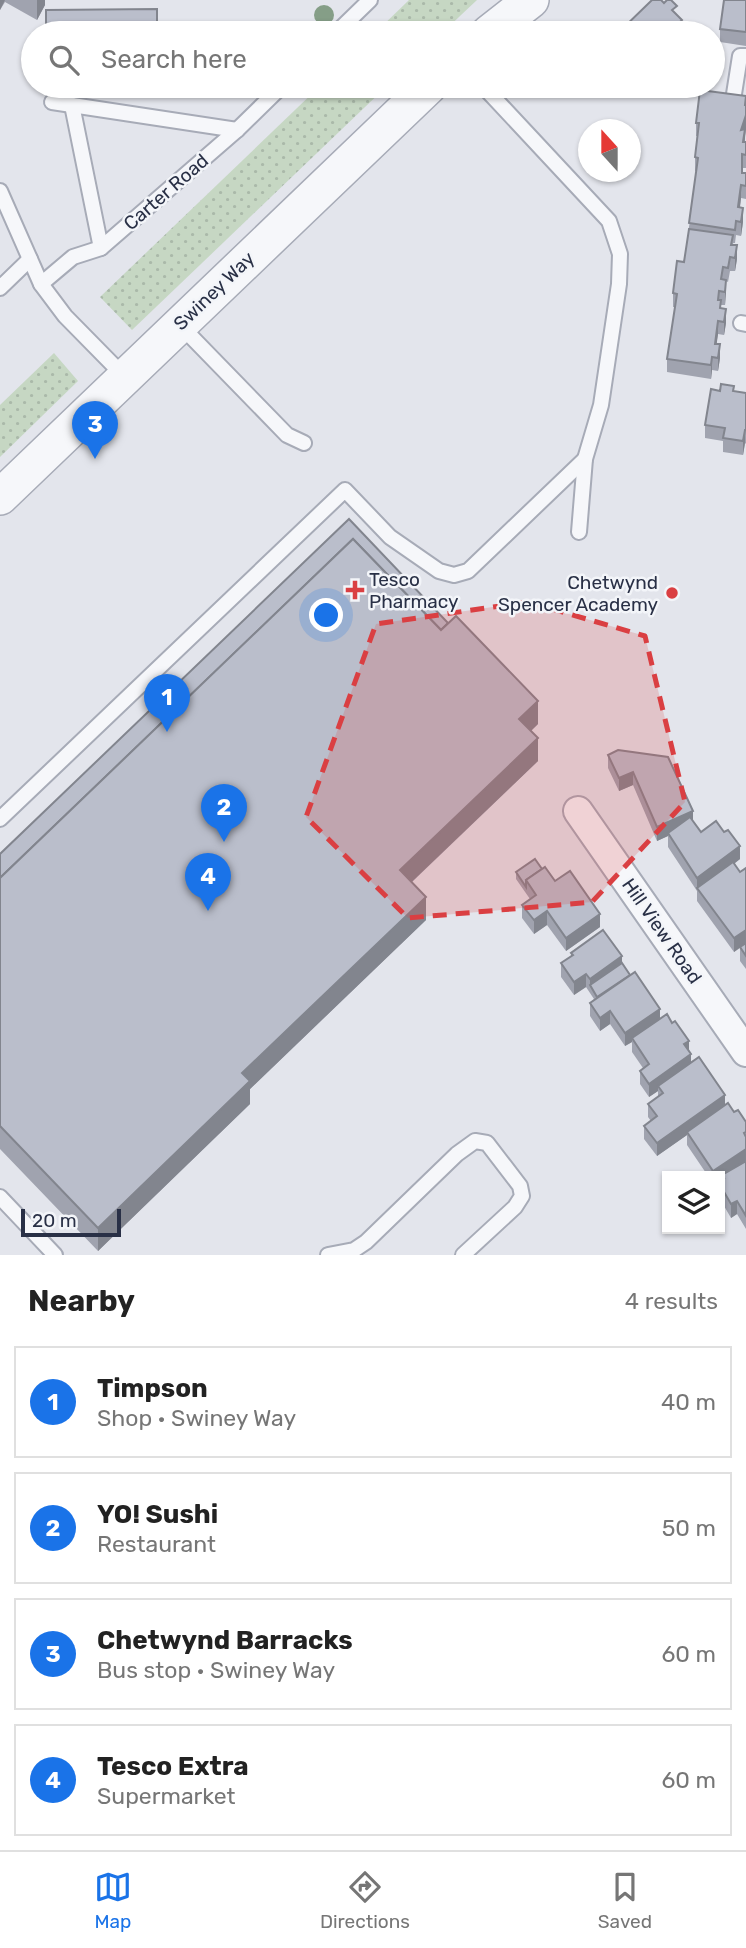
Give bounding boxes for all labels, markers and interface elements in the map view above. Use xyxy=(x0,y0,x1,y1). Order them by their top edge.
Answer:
search box xyxy=(21,21,725,98)
icon: search xyxy=(45,41,83,79)
text: Search here xyxy=(101,44,247,75)
north arrow xyxy=(578,119,641,182)
street label: Carter Road xyxy=(119,149,213,235)
street label: Swiney Way xyxy=(169,247,259,335)
pin: 3 xyxy=(72,401,118,459)
place label: Tesco Pharmacy xyxy=(369,568,459,613)
place label: Chetwynd Spencer Academy xyxy=(498,571,658,616)
marker: Tesco Pharmacy xyxy=(347,582,363,598)
marker: Chetwynd Spencer Academy xyxy=(664,585,680,601)
your location xyxy=(309,598,343,632)
pin: 1 xyxy=(144,674,190,732)
pin: 2 xyxy=(201,784,247,842)
pin: 4 xyxy=(185,853,231,911)
street label: Hill View Road xyxy=(617,874,707,988)
map controls xyxy=(662,1171,725,1234)
button: layers xyxy=(662,1171,725,1234)
scale bar xyxy=(21,1206,121,1238)
text: 20 m xyxy=(32,1209,77,1232)
text: Nearby xyxy=(28,1283,135,1319)
text: 4 results xyxy=(625,1287,718,1315)
text: Timpson xyxy=(97,1373,208,1404)
text: 1 xyxy=(47,1388,59,1416)
text: 40 m xyxy=(661,1388,716,1416)
text: Shop · Swiney Way xyxy=(97,1404,296,1432)
text: YO! Sushi xyxy=(97,1499,218,1530)
text: 2 xyxy=(46,1514,60,1542)
text: 50 m xyxy=(662,1514,716,1542)
text: Restaurant xyxy=(97,1530,216,1558)
text: Chetwynd Barracks xyxy=(97,1625,353,1656)
text: 3 xyxy=(45,1640,61,1668)
text: 60 m xyxy=(661,1640,716,1668)
text: Bus stop · Swiney Way xyxy=(97,1656,335,1684)
text: Tesco Extra xyxy=(97,1751,249,1782)
text: 4 xyxy=(45,1766,61,1794)
text: 60 m xyxy=(661,1766,716,1794)
text: Supermarket xyxy=(97,1782,235,1810)
tab: Map xyxy=(94,1868,132,1933)
tab: Directions xyxy=(320,1868,410,1933)
tab: Saved xyxy=(598,1868,652,1933)

